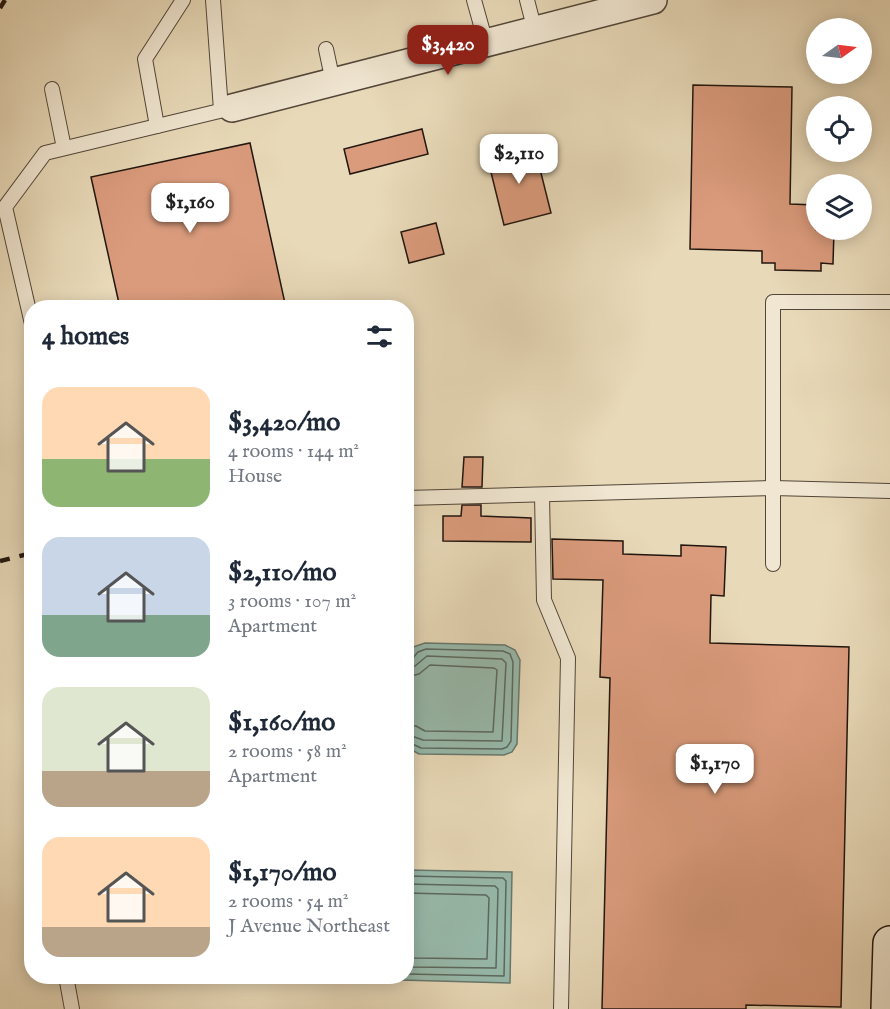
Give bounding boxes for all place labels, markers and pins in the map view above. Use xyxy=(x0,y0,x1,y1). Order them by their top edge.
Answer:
pin: $3,420 xyxy=(399,25,497,76)
pin: $2,110 xyxy=(470,134,568,185)
pin: $1,160 xyxy=(141,183,239,234)
pin: $1,170 xyxy=(666,744,764,795)

